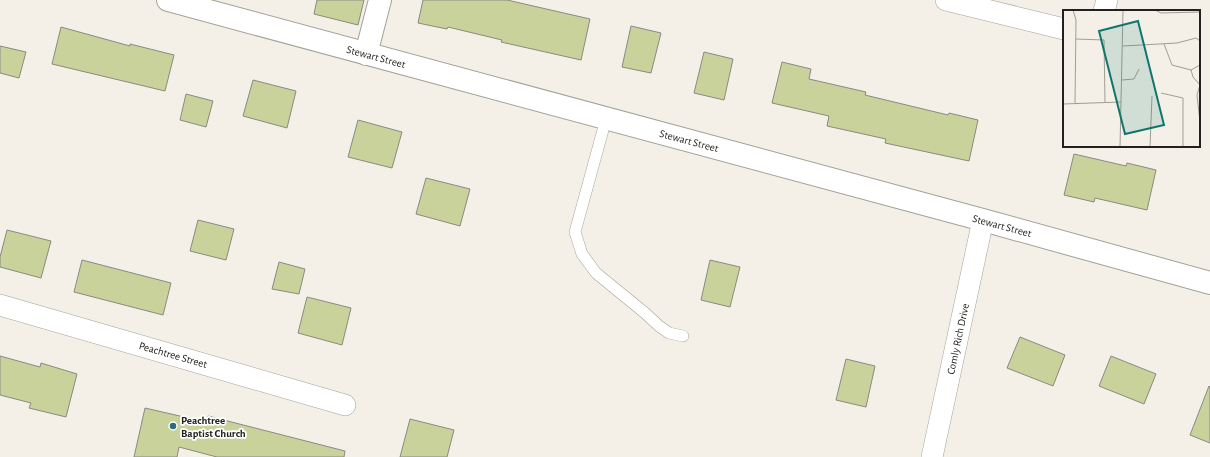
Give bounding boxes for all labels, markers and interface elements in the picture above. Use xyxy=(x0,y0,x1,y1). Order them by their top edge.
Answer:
inset map xyxy=(1063,10,1200,147)
street label: Stewart Street xyxy=(345,44,407,70)
street label: Stewart Street xyxy=(658,128,720,154)
street label: Stewart Street xyxy=(971,213,1033,239)
street label: Comly Rich Drive xyxy=(945,303,971,375)
street label: Peachtree Street xyxy=(138,340,209,370)
place label: Peachtree Baptist Church xyxy=(181,415,246,439)
marker: Peachtree Baptist Church xyxy=(168,421,178,431)

